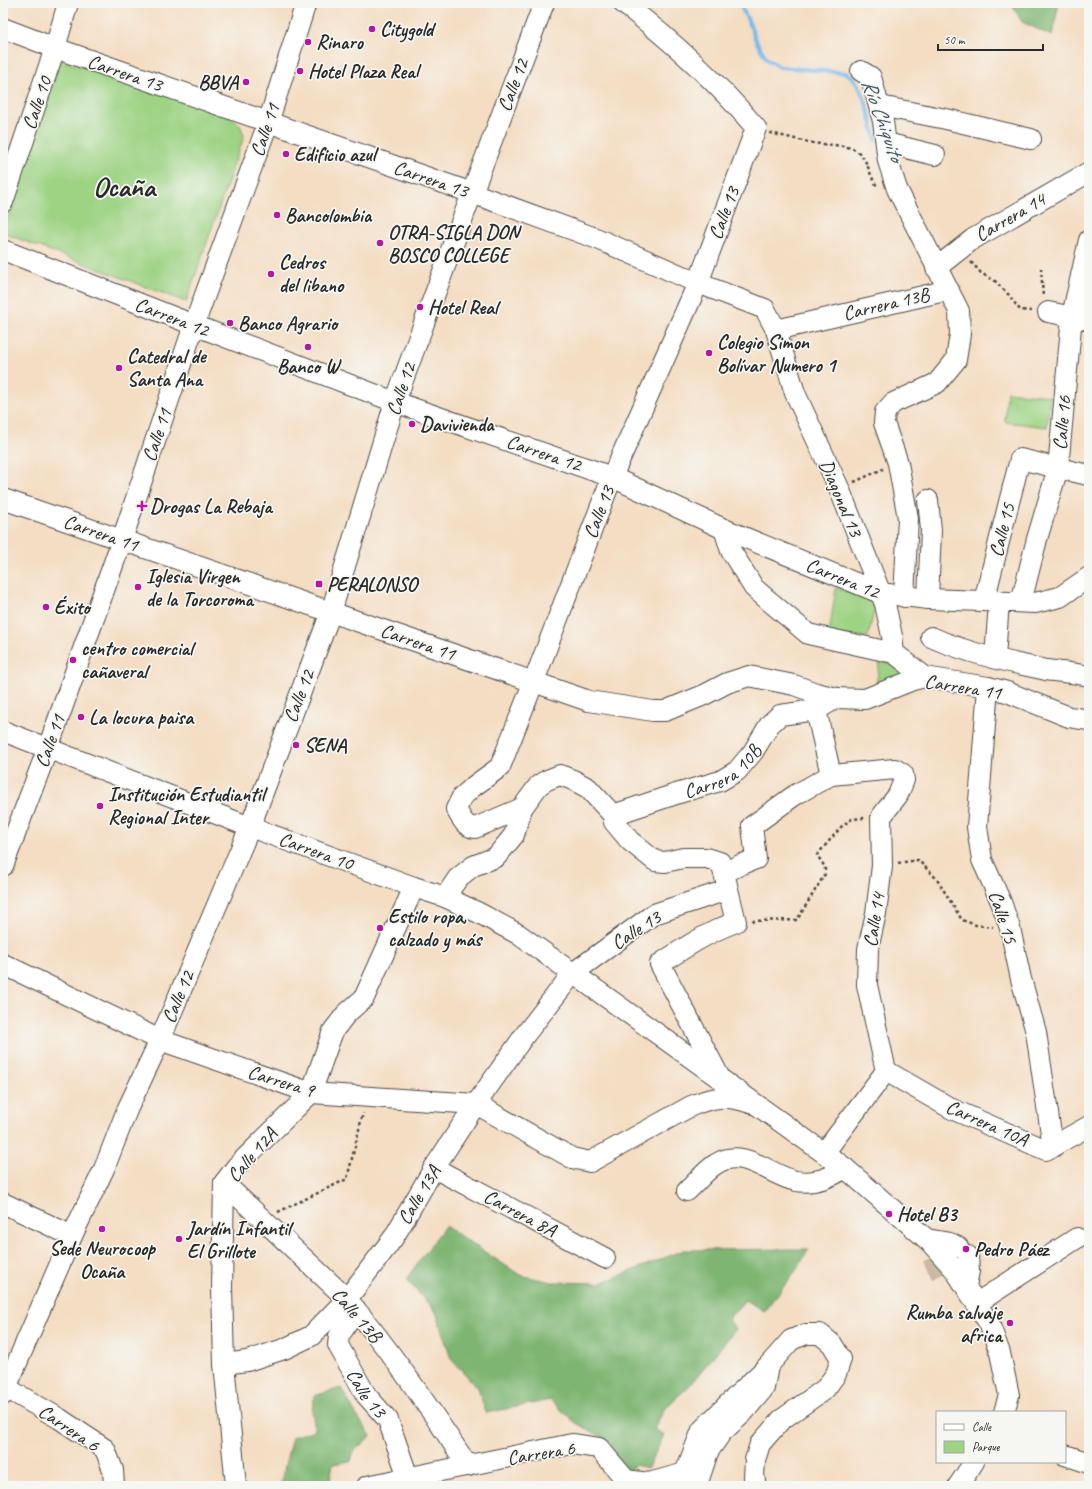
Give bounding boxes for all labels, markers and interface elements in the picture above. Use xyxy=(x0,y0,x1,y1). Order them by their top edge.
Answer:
place label: Citygold xyxy=(380,17,437,43)
marker: Citygold xyxy=(367,24,377,34)
scale bar xyxy=(938,26,1043,52)
place label: Rinaro xyxy=(316,30,364,55)
text: 50 m xyxy=(944,32,966,48)
marker: Rinaro xyxy=(303,37,313,47)
street label: Carrera 13 xyxy=(84,49,168,98)
street label: Calle 12 xyxy=(492,53,535,115)
place label: Hotel Plaza Real xyxy=(308,59,422,84)
marker: Hotel Plaza Real xyxy=(295,66,305,76)
place label: BBVA xyxy=(198,70,240,95)
street label: Calle 10 xyxy=(16,71,58,133)
water label: Río Chiquito xyxy=(856,75,911,168)
marker: BBVA xyxy=(241,77,251,87)
street label: Calle 11 xyxy=(244,99,286,160)
place label: Edificio azul xyxy=(294,142,380,167)
marker: Edificio azul xyxy=(281,149,291,159)
street label: Carrera 13 xyxy=(390,155,474,204)
district label: Ocaña xyxy=(93,169,157,204)
street label: Calle 13 xyxy=(703,181,746,243)
street label: Carrera 14 xyxy=(970,186,1051,247)
place label: Bancolombia xyxy=(285,203,373,228)
marker: Bancolombia xyxy=(272,210,282,220)
place label: OTRA-SIGLA DON BOSCO COLLEGE xyxy=(388,220,522,268)
marker: OTRA-SIGLA DON BOSCO COLLEGE xyxy=(375,238,385,248)
place label: Cedros del libano xyxy=(279,250,345,298)
marker: Cedros del libano xyxy=(266,269,276,279)
street label: Carrera 13B xyxy=(840,282,933,326)
street label: Carrera 12 xyxy=(131,291,214,343)
place label: Hotel Real xyxy=(428,295,501,320)
marker: Hotel Real xyxy=(415,302,425,312)
place label: Banco Agrario xyxy=(238,311,339,336)
marker: Banco Agrario xyxy=(225,318,235,328)
place label: Colegio Simon Bolívar Numero 1 xyxy=(717,330,837,378)
marker: Banco W xyxy=(303,342,313,352)
place label: Catedral de Santa Ana xyxy=(127,344,208,392)
marker: Colegio Simon Bolívar Numero 1 xyxy=(704,348,714,358)
place label: Banco W xyxy=(277,354,342,379)
street label: Calle 12 xyxy=(380,357,422,419)
marker: Catedral de Santa Ana xyxy=(114,363,124,373)
street label: Calle 16 xyxy=(1047,394,1077,451)
street label: Calle 11 xyxy=(136,404,178,465)
place label: Davivienda xyxy=(420,412,495,437)
marker: Davivienda xyxy=(407,419,417,429)
street label: Carrera 12 xyxy=(503,429,587,478)
street label: Diagonal 13 xyxy=(814,455,869,542)
street label: Calle 13 xyxy=(578,480,621,542)
place label: Drogas La Rebaja xyxy=(150,494,273,519)
street label: Calle 15 xyxy=(983,500,1021,559)
marker: Drogas La Rebaja xyxy=(137,501,147,511)
street label: Carrera 11 xyxy=(60,509,143,558)
street label: Carrera 12 xyxy=(802,552,885,605)
place label: Iglesia Virgen de la Torcoroma xyxy=(146,564,254,612)
place label: PERALONSO xyxy=(327,572,420,597)
marker: PERALONSO xyxy=(314,579,324,589)
marker: Iglesia Virgen de la Torcoroma xyxy=(133,582,143,592)
place label: Éxito xyxy=(54,595,92,620)
marker: Éxito xyxy=(41,602,51,612)
street label: Carrera 11 xyxy=(377,618,460,667)
place label: centro comercial cañaveral xyxy=(81,636,196,684)
marker: centro comercial cañaveral xyxy=(68,655,78,665)
street label: Calle 12 xyxy=(278,664,321,726)
street label: Carrera 11 xyxy=(923,669,1004,706)
place label: La locura paisa xyxy=(89,705,195,730)
street label: Calle 11 xyxy=(29,710,71,771)
marker: La locura paisa xyxy=(76,712,86,722)
place label: SENA xyxy=(304,733,347,758)
street label: Carrera 10B xyxy=(681,739,768,804)
marker: SENA xyxy=(291,740,301,750)
place label: Institución Estudiantil Regional Inter xyxy=(108,782,269,830)
marker: Institución Estudiantil Regional Inter xyxy=(95,801,105,811)
street label: Carrera 10 xyxy=(275,826,358,877)
street label: Calle 15 xyxy=(983,887,1024,948)
street label: Calle 14 xyxy=(857,889,891,949)
place label: Estilo ropa, calzado y más xyxy=(388,904,483,953)
street label: Calle 13 xyxy=(606,904,667,955)
marker: Estilo ropa, calzado y más xyxy=(375,923,385,933)
street label: Calle 12 xyxy=(156,965,201,1027)
street label: Carrera 9 xyxy=(245,1059,319,1104)
street label: Carrera 10A xyxy=(942,1094,1033,1153)
street label: Calle 12A xyxy=(221,1122,283,1187)
street label: Calle 13A xyxy=(392,1160,447,1229)
street label: Carrera 8A xyxy=(480,1184,561,1243)
place label: Hotel B3 xyxy=(897,1202,959,1227)
marker: Hotel B3 xyxy=(884,1209,894,1219)
place label: Jardín Infantil El Grillote xyxy=(185,1216,294,1264)
marker: Sede Neurocoop Ocaña xyxy=(97,1224,107,1234)
marker: Jardín Infantil El Grillote xyxy=(174,1234,184,1244)
place label: Sede Neurocoop Ocaña xyxy=(49,1236,156,1284)
place label: Pedro Páez xyxy=(974,1237,1051,1262)
marker: Pedro Páez xyxy=(961,1244,971,1254)
street label: Calle 13B xyxy=(326,1282,389,1349)
place label: Rumba salvaje africa xyxy=(906,1300,1004,1348)
marker: Rumba salvaje africa xyxy=(1005,1318,1015,1328)
street label: Calle 13 xyxy=(341,1364,394,1424)
street label: Carrera 6 xyxy=(34,1399,105,1458)
legend xyxy=(936,1411,1066,1463)
text: Calle xyxy=(972,1419,992,1435)
street label: Carrera 6 xyxy=(505,1435,578,1471)
text: Parque xyxy=(972,1439,1001,1455)

